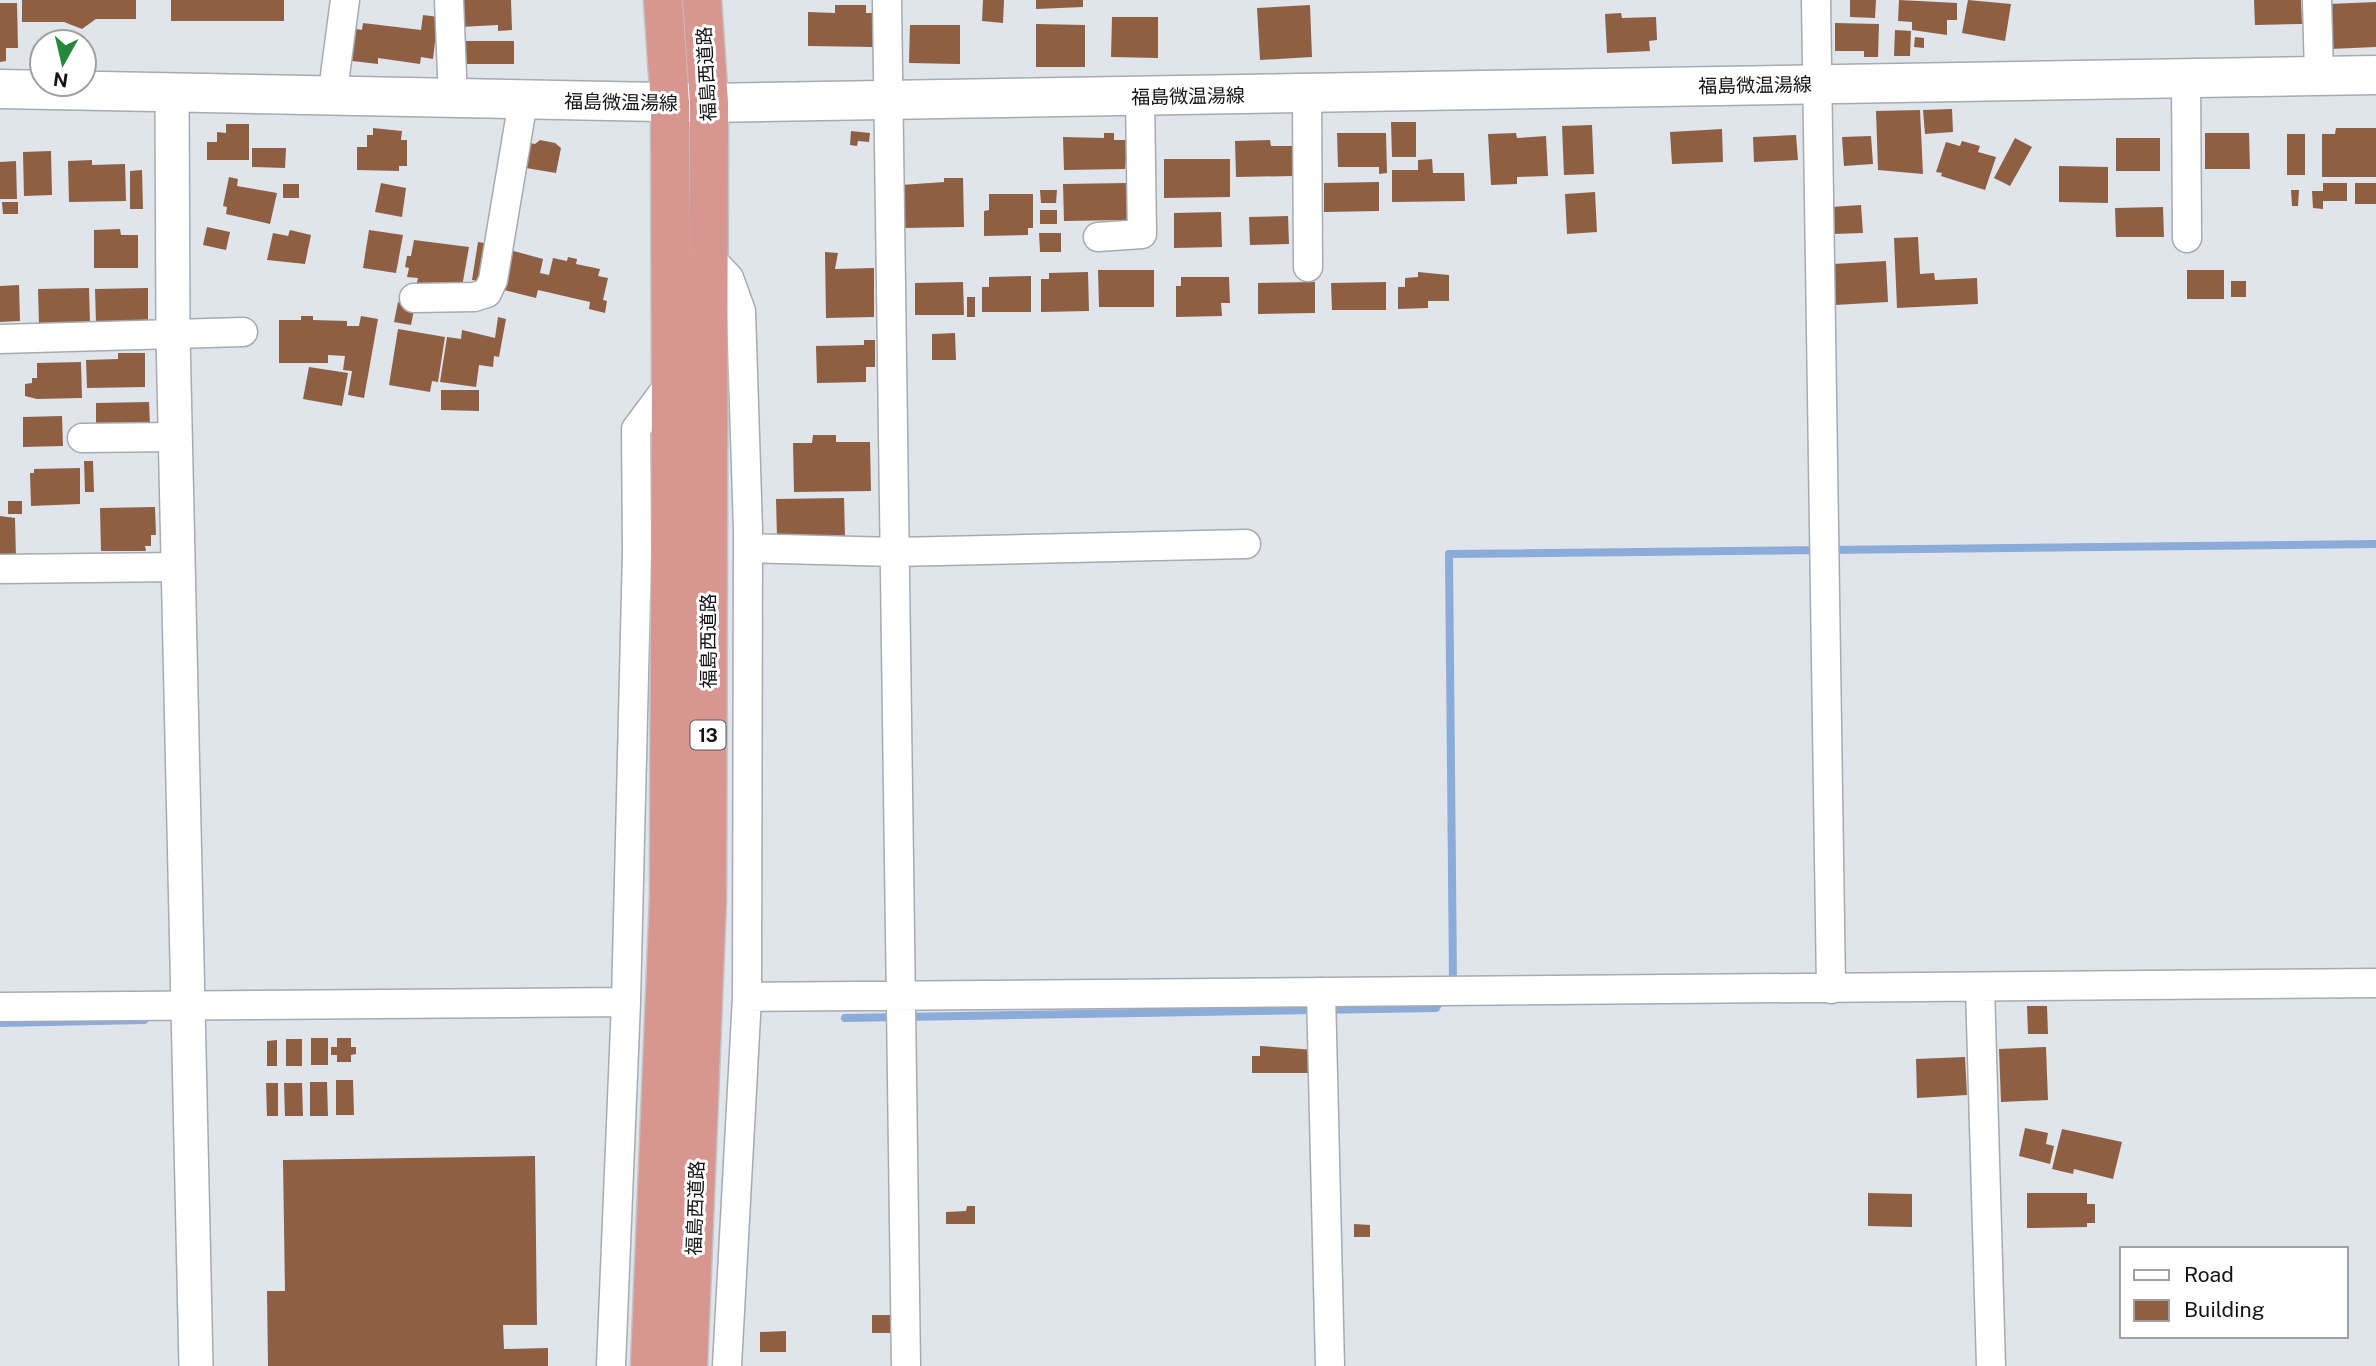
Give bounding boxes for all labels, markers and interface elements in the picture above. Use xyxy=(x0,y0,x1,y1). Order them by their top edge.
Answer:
street label: 福島西道路 xyxy=(693,26,719,122)
north arrow xyxy=(28,28,98,98)
text: N xyxy=(52,68,70,92)
street label: 福島微温湯線 xyxy=(1698,73,1812,97)
street label: 福島微温湯線 xyxy=(1131,84,1245,108)
street label: 福島微温湯線 xyxy=(564,90,678,114)
street label: 福島西道路 xyxy=(697,593,719,689)
road number: 13 xyxy=(690,720,726,750)
street label: 福島西道路 xyxy=(682,1160,708,1256)
legend xyxy=(2120,1247,2348,1338)
text: Road xyxy=(2184,1262,2234,1287)
text: Building xyxy=(2184,1297,2265,1322)

